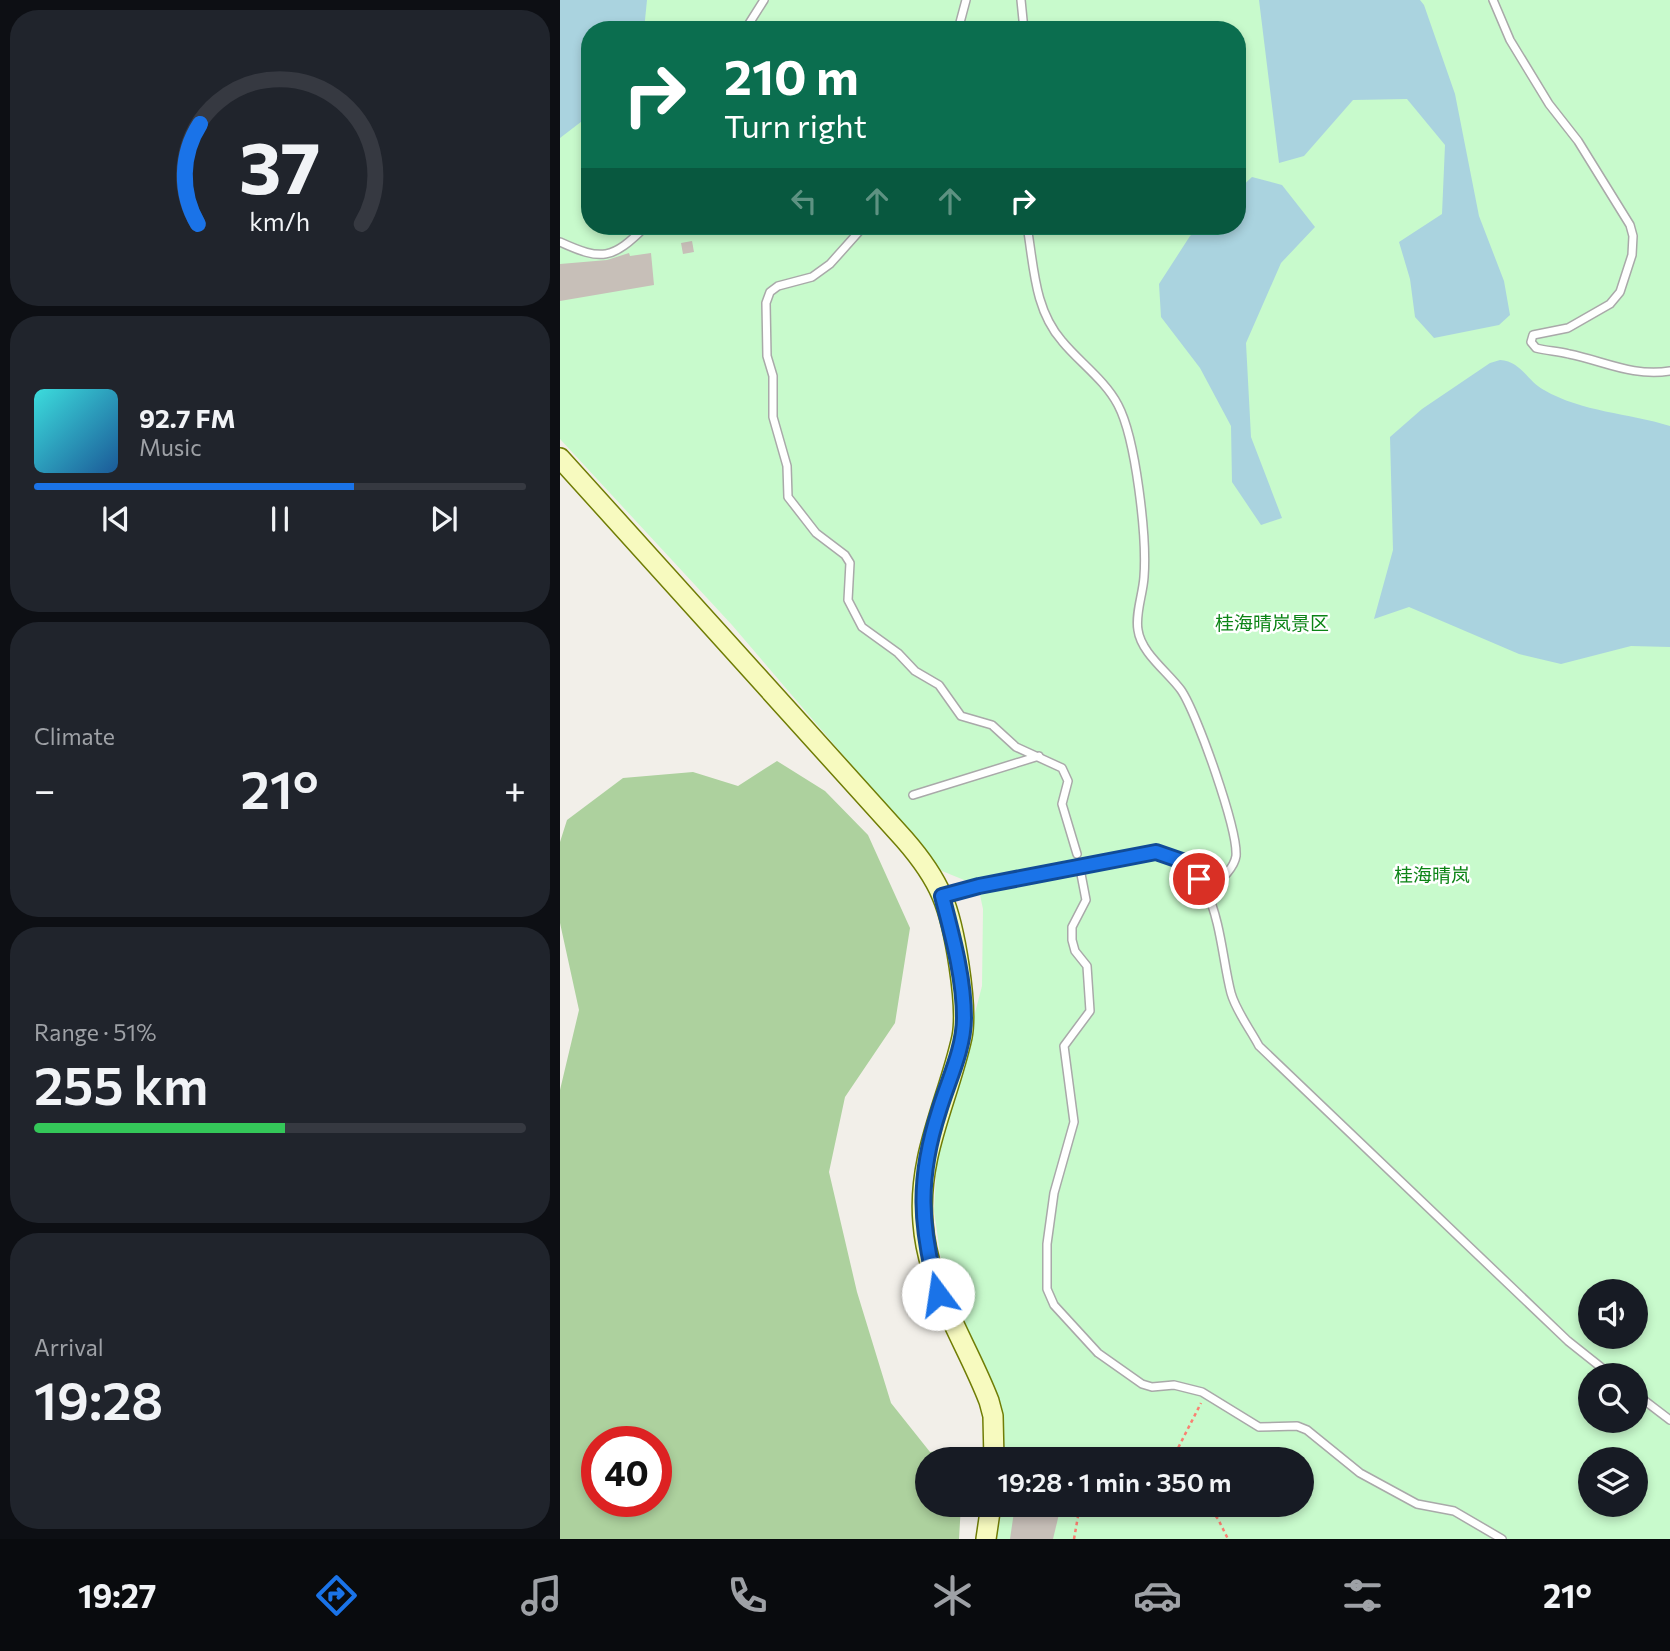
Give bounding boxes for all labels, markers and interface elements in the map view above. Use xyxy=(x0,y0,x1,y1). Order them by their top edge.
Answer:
text: 210 m xyxy=(724,45,859,105)
icon: right xyxy=(609,49,700,140)
text: Turn right xyxy=(724,105,867,145)
text: 37 xyxy=(239,120,321,209)
icon: left xyxy=(785,182,823,220)
icon: ahead xyxy=(858,182,896,220)
icon: ahead xyxy=(931,182,969,220)
icon: right xyxy=(1004,182,1042,220)
text: km/h xyxy=(250,206,310,236)
text: 92.7 FM xyxy=(139,402,236,433)
text: Music xyxy=(139,433,202,461)
icon: previous xyxy=(97,500,135,538)
icon: pause xyxy=(261,500,299,538)
icon: next xyxy=(425,500,463,538)
park label: 桂海晴岚景区 xyxy=(1215,611,1329,634)
text: Climate xyxy=(34,722,115,750)
text: 21° xyxy=(240,756,319,820)
text: − xyxy=(34,765,56,812)
text: + xyxy=(504,765,526,812)
pin xyxy=(1169,849,1229,909)
icon: arrive xyxy=(1180,860,1218,898)
park label: 桂海晴岚 xyxy=(1394,863,1470,886)
text: Range · 51% xyxy=(34,1018,156,1046)
text: 255 km xyxy=(34,1052,208,1116)
position arrow xyxy=(901,1257,975,1331)
map controls xyxy=(1578,1279,1648,1517)
button: sound xyxy=(1578,1279,1648,1349)
text: Arrival xyxy=(34,1333,104,1361)
button: search xyxy=(1578,1363,1648,1433)
text: 19:28 xyxy=(34,1367,163,1431)
speed limit sign: 40 xyxy=(581,1426,672,1517)
button: layers xyxy=(1578,1447,1648,1517)
text: 19:28 · 1 min · 350 m xyxy=(998,1466,1231,1497)
icon: directions xyxy=(312,1571,361,1620)
icon: music xyxy=(517,1571,566,1620)
icon: phone xyxy=(723,1571,772,1620)
icon: climate xyxy=(928,1571,977,1620)
icon: car xyxy=(1133,1571,1182,1620)
icon: filters xyxy=(1338,1571,1387,1620)
text: 19:27 xyxy=(78,1575,156,1615)
text: 21° xyxy=(1543,1575,1592,1615)

